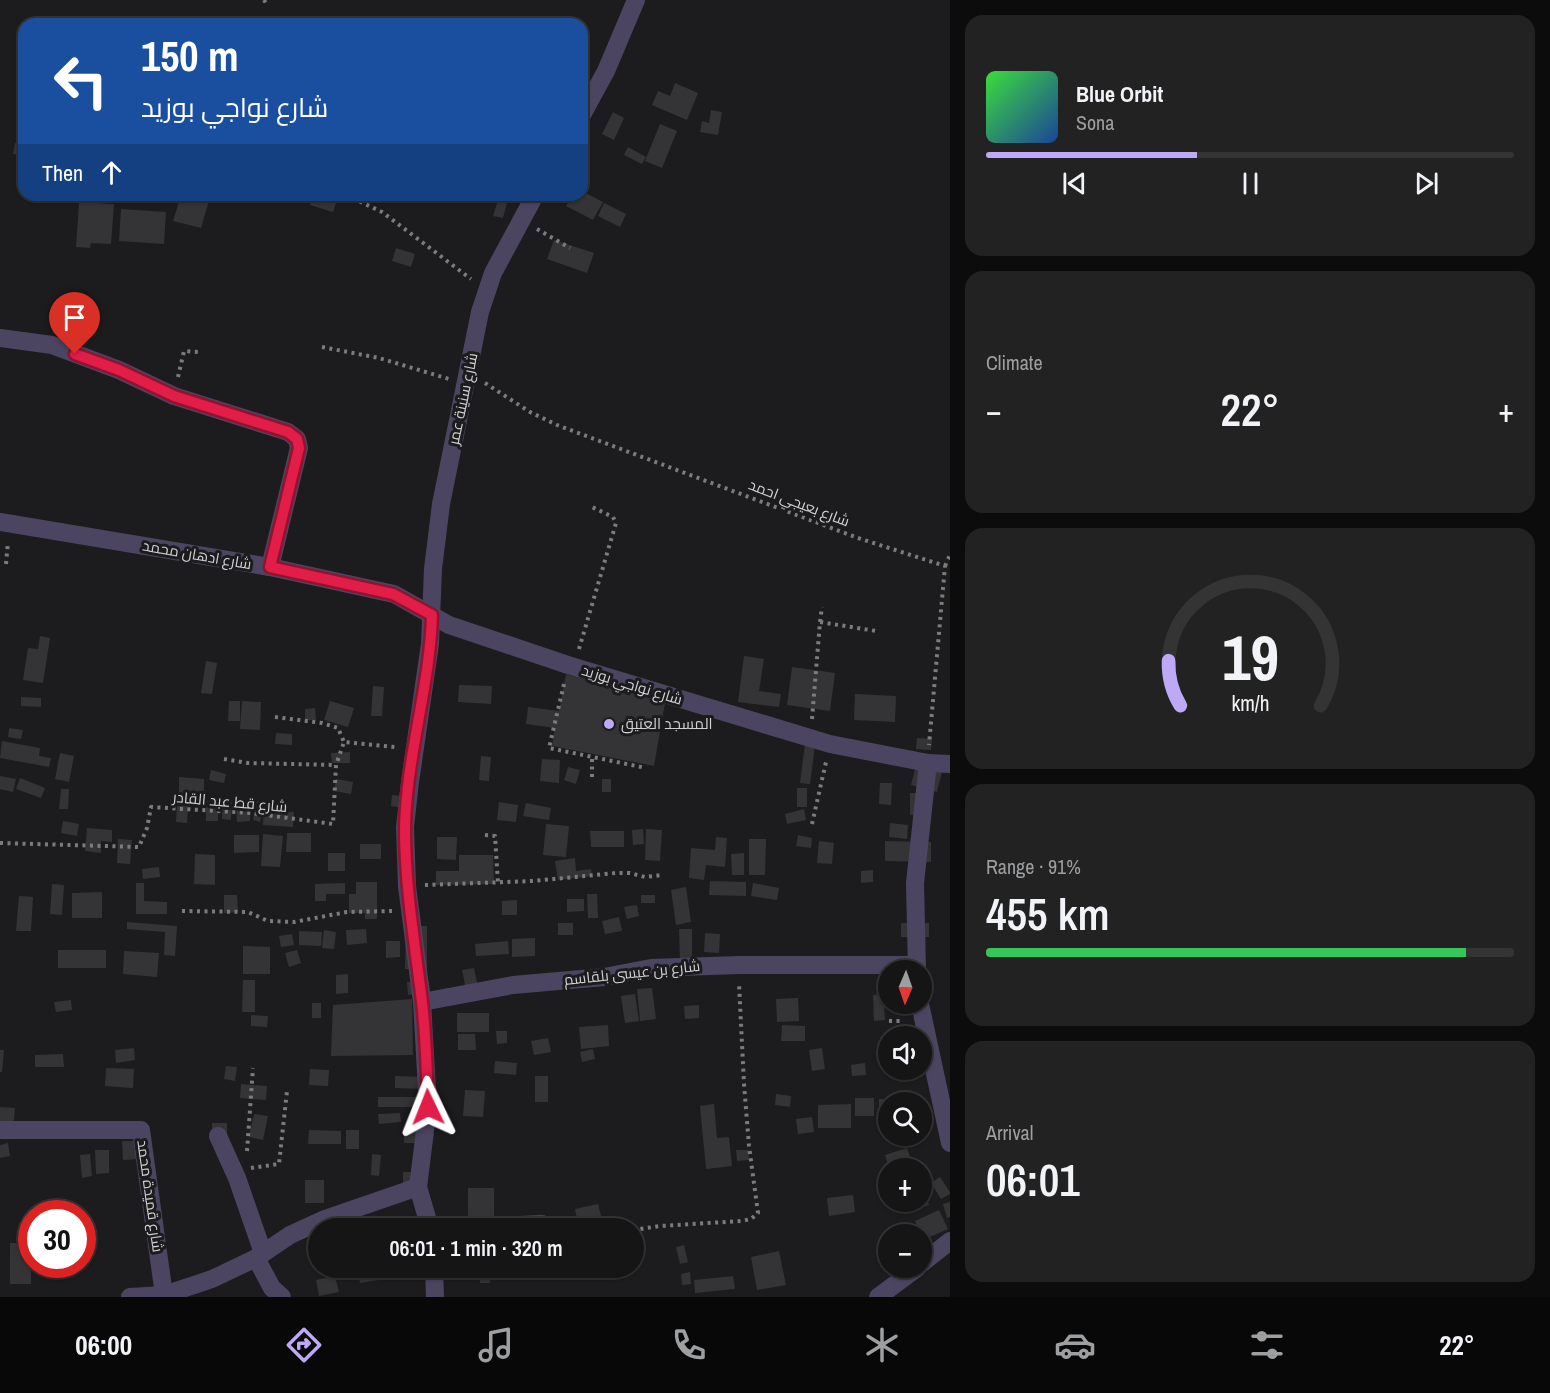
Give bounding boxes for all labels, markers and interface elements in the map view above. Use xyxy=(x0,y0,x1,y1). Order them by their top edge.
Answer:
text: 150 m xyxy=(141,28,239,84)
icon: left xyxy=(42,42,120,120)
text: Blue Orbit xyxy=(1076,79,1163,109)
text: شارع نواجي بوزيد xyxy=(141,89,328,125)
text: Sona xyxy=(1076,109,1114,136)
icon: ahead xyxy=(95,156,128,189)
text: Then xyxy=(42,158,83,188)
icon: previous xyxy=(1058,167,1091,200)
icon: pause xyxy=(1234,167,1267,200)
icon: next xyxy=(1410,167,1443,200)
pin xyxy=(49,292,100,354)
icon: arrive xyxy=(58,301,91,334)
text: Climate xyxy=(986,349,1043,376)
street label: شارع سنينة عمر xyxy=(442,351,484,448)
text: 22° xyxy=(1220,379,1280,440)
text: − xyxy=(986,388,1002,432)
text: + xyxy=(1498,388,1514,432)
street label: شارع بعيجي احمد xyxy=(745,474,853,533)
street label: شارع ادهان محمد xyxy=(141,535,253,575)
text: 19 xyxy=(1222,615,1278,699)
street label: شارع نواجي بوزيد xyxy=(579,659,685,712)
text: km/h xyxy=(1231,689,1269,718)
place label: المسجد العتيق xyxy=(621,713,713,734)
marker: المسجد العتيق xyxy=(602,717,616,731)
street label: شارع قط عبد القادر xyxy=(171,786,288,818)
text: Range · 91% xyxy=(986,853,1081,880)
text: 455 km xyxy=(986,883,1110,944)
street label: شارع بن عيسى بلقاسم xyxy=(563,955,701,991)
north arrow xyxy=(878,960,932,1014)
map controls xyxy=(878,960,932,1278)
button: sound xyxy=(878,1026,932,1080)
position arrow xyxy=(396,1075,460,1139)
button: search xyxy=(878,1092,932,1146)
text: Arrival xyxy=(986,1119,1033,1146)
street label: شارع قميدة محمد xyxy=(131,1138,169,1254)
text: 06:01 xyxy=(986,1149,1080,1210)
button: + xyxy=(878,1158,932,1212)
speed limit sign: 30 xyxy=(18,1200,96,1278)
button: − xyxy=(878,1224,932,1278)
text: 06:01 · 1 min · 320 m xyxy=(389,1233,563,1263)
icon: directions xyxy=(283,1324,325,1366)
icon: music xyxy=(475,1324,517,1366)
icon: phone xyxy=(668,1324,710,1366)
icon: climate xyxy=(861,1324,903,1366)
icon: car xyxy=(1054,1324,1096,1366)
icon: filters xyxy=(1246,1324,1288,1366)
text: 06:00 xyxy=(75,1327,132,1363)
text: 22° xyxy=(1439,1327,1475,1363)

